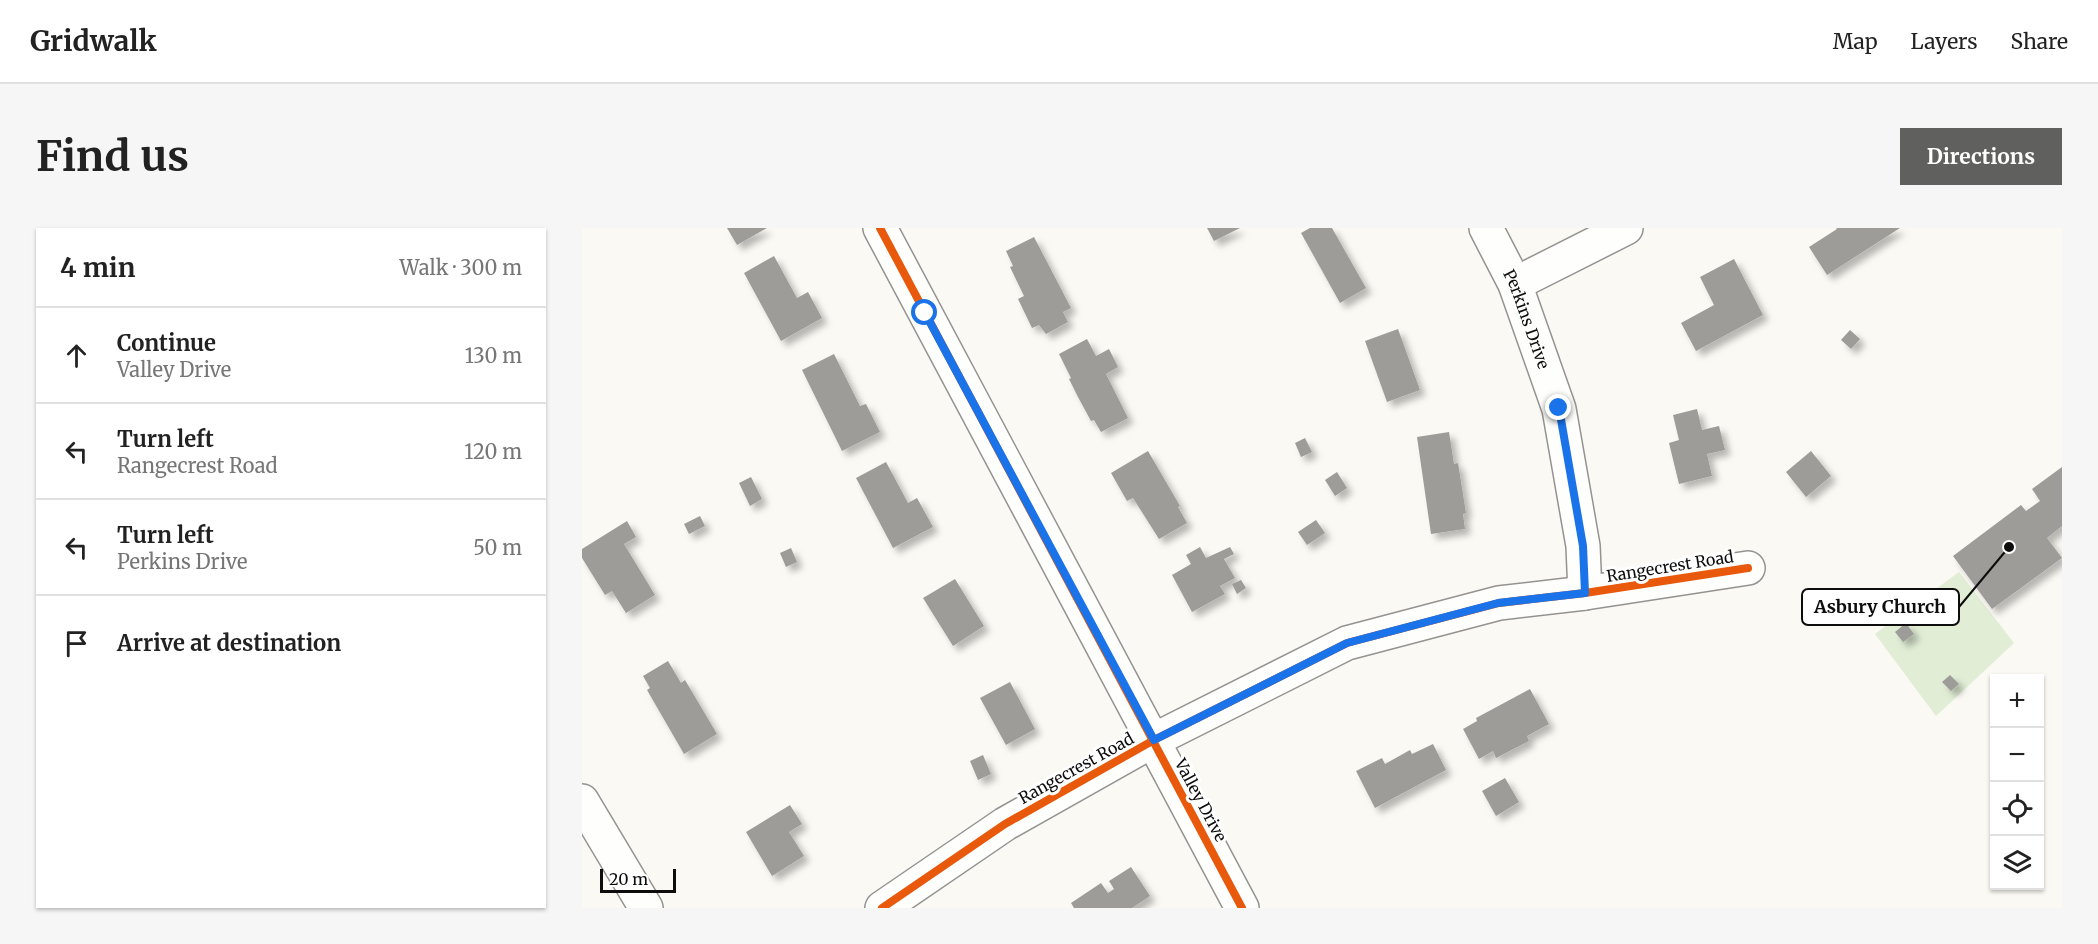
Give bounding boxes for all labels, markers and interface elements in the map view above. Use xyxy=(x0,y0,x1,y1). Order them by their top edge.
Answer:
text: Gridwalk xyxy=(30,23,157,59)
text: Map xyxy=(1833,28,1878,55)
text: Layers xyxy=(1911,28,1978,55)
text: Share xyxy=(2011,28,2068,55)
button: Directions xyxy=(1900,128,2062,185)
text: Find us xyxy=(36,130,189,182)
text: 4 min xyxy=(60,251,135,284)
text: Walk · 300 m xyxy=(400,255,522,280)
street label: Perkins Drive xyxy=(1499,266,1554,371)
route start xyxy=(911,299,937,325)
text: Continue xyxy=(117,329,216,357)
icon: ahead xyxy=(60,339,93,372)
text: 130 m xyxy=(465,343,522,368)
text: Valley Drive xyxy=(117,357,231,382)
route end xyxy=(1545,394,1571,420)
text: Turn left xyxy=(117,425,214,453)
icon: left xyxy=(60,435,93,468)
text: 120 m xyxy=(464,439,522,464)
text: Rangecrest Road xyxy=(117,453,278,478)
text: Turn left xyxy=(117,521,214,549)
icon: left xyxy=(60,531,93,564)
text: 50 m xyxy=(473,535,522,560)
street label: Rangecrest Road xyxy=(1605,546,1735,586)
text: Perkins Drive xyxy=(117,549,247,574)
callout: Asbury Church xyxy=(1802,589,1959,625)
text: Asbury Church xyxy=(1813,595,1946,618)
icon: arrive xyxy=(60,627,93,660)
text: Arrive at destination xyxy=(117,629,341,657)
map controls xyxy=(1990,674,2044,890)
button: + xyxy=(1990,674,2044,728)
street label: Rangecrest Road xyxy=(1015,728,1137,808)
button: − xyxy=(1990,728,2044,782)
street label: Valley Drive xyxy=(1170,754,1231,845)
button: locate xyxy=(1990,782,2044,836)
button: layers xyxy=(1990,836,2044,890)
scale bar xyxy=(600,866,676,894)
text: 20 m xyxy=(609,869,648,889)

